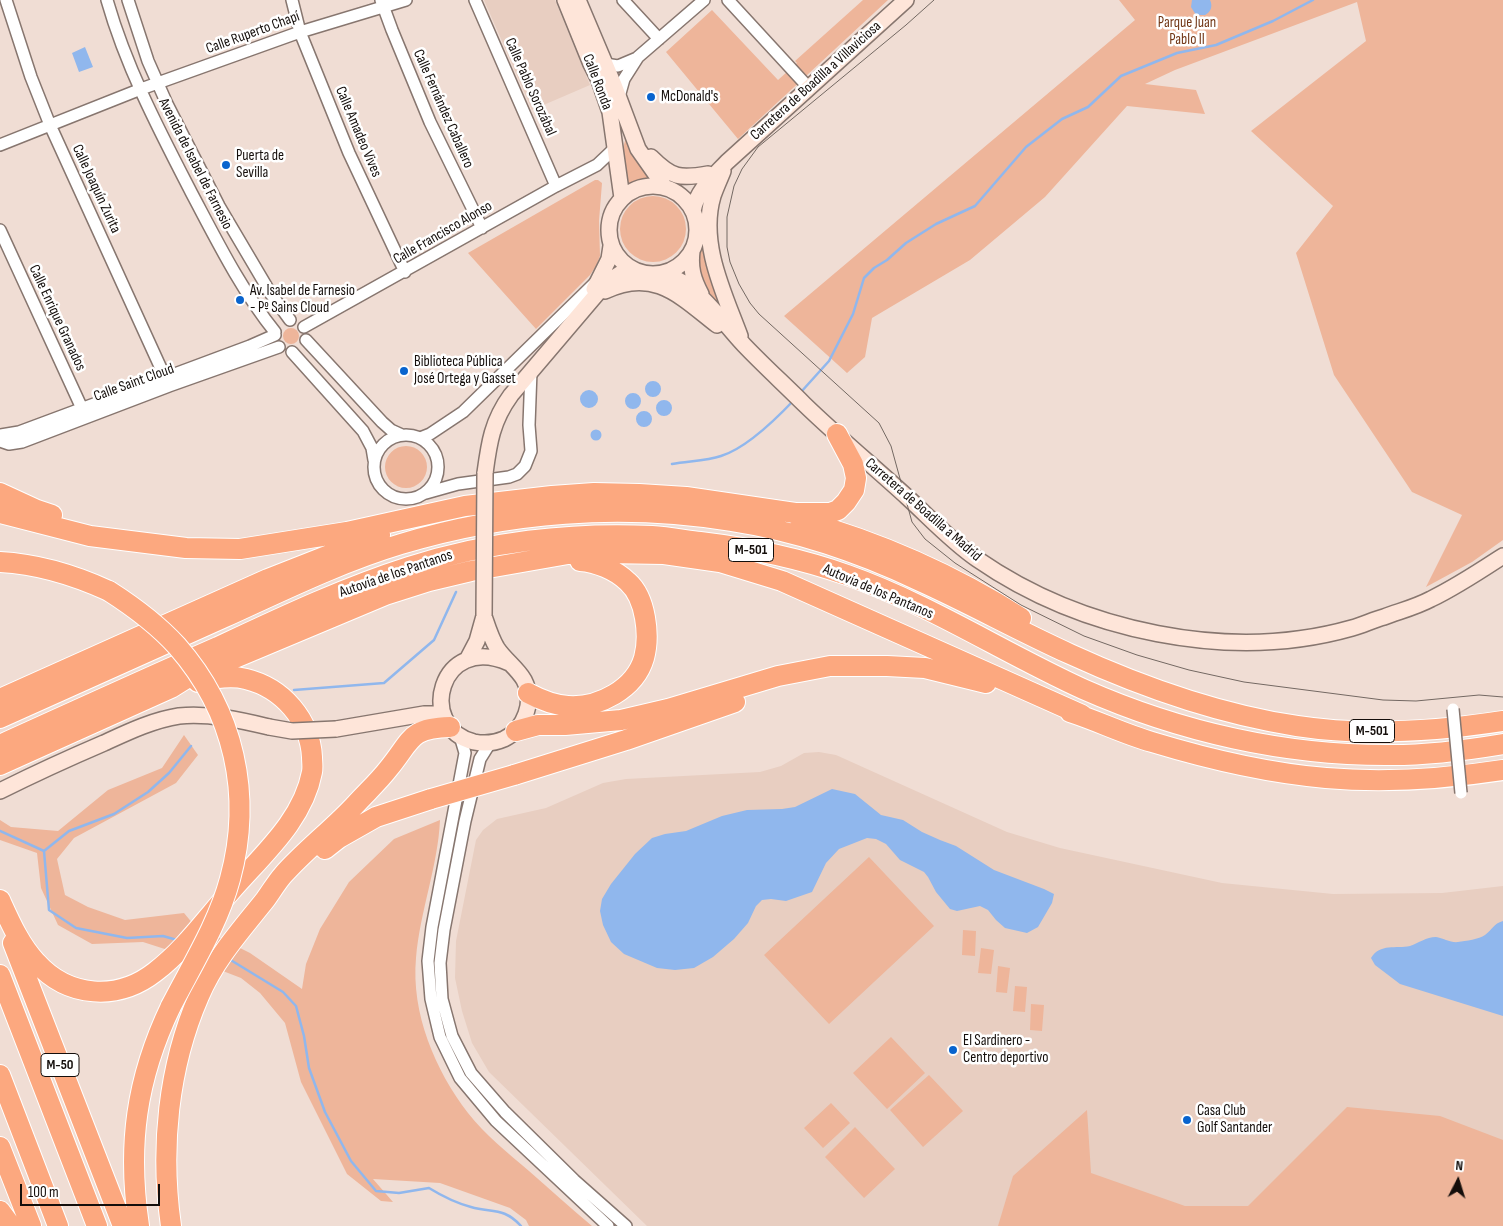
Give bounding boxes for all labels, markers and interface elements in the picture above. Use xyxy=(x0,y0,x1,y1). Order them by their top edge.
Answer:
street label: Calle Ruperto Chapí xyxy=(204,8,302,58)
park label: Parque Juan Pablo II xyxy=(1158,14,1216,49)
street label: Carretera de Boadilla a Villaviciosa xyxy=(747,18,885,144)
street label: Calle Pablo Sorozábal xyxy=(500,35,560,139)
street label: Calle Fernández Caballero xyxy=(409,47,477,171)
street label: Calle Ronda xyxy=(578,52,616,112)
street label: Calle Amadeo Vives xyxy=(331,84,385,180)
place label: McDonald's xyxy=(661,88,718,106)
marker: McDonald's xyxy=(645,91,657,103)
street label: Avenida de Isabel de Farnesio xyxy=(154,95,236,233)
street label: Calle Joaquín Zurita xyxy=(68,142,124,236)
place label: Puerta de Sevilla xyxy=(236,147,284,182)
marker: Puerta de Sevilla xyxy=(220,159,232,171)
street label: Calle Francisco Alonso xyxy=(390,197,496,269)
street label: Calle Enrique Granados xyxy=(25,262,89,374)
place label: Av. Isabel de Farnesio - Pº Sains Cloud xyxy=(250,282,355,317)
marker: Av. Isabel de Farnesio - Pº Sains Cloud xyxy=(234,294,246,306)
place label: Biblioteca Pública José Ortega y Gasset xyxy=(414,353,516,388)
street label: Calle Saint Cloud xyxy=(91,360,177,406)
marker: Biblioteca Pública José Ortega y Gasset xyxy=(398,365,410,377)
street label: Carretera de Boadilla a Madrid xyxy=(861,455,985,565)
road number: M-501 xyxy=(728,538,774,562)
street label: Autovía de los Pantanos xyxy=(337,546,455,602)
street label: Autovía de los Pantanos xyxy=(820,561,936,623)
road number: M-501 xyxy=(1350,719,1394,742)
place label: El Sardinero - Centro deportivo xyxy=(963,1032,1048,1067)
marker: El Sardinero - Centro deportivo xyxy=(947,1044,959,1056)
road number: M-50 xyxy=(41,1054,79,1076)
place label: Casa Club Golf Santander xyxy=(1197,1102,1272,1137)
marker: Casa Club Golf Santander xyxy=(1181,1114,1193,1126)
north arrow xyxy=(1433,1156,1483,1206)
text: N xyxy=(1455,1157,1464,1174)
scale bar xyxy=(22,1174,162,1206)
text: 100 m xyxy=(28,1183,59,1202)

